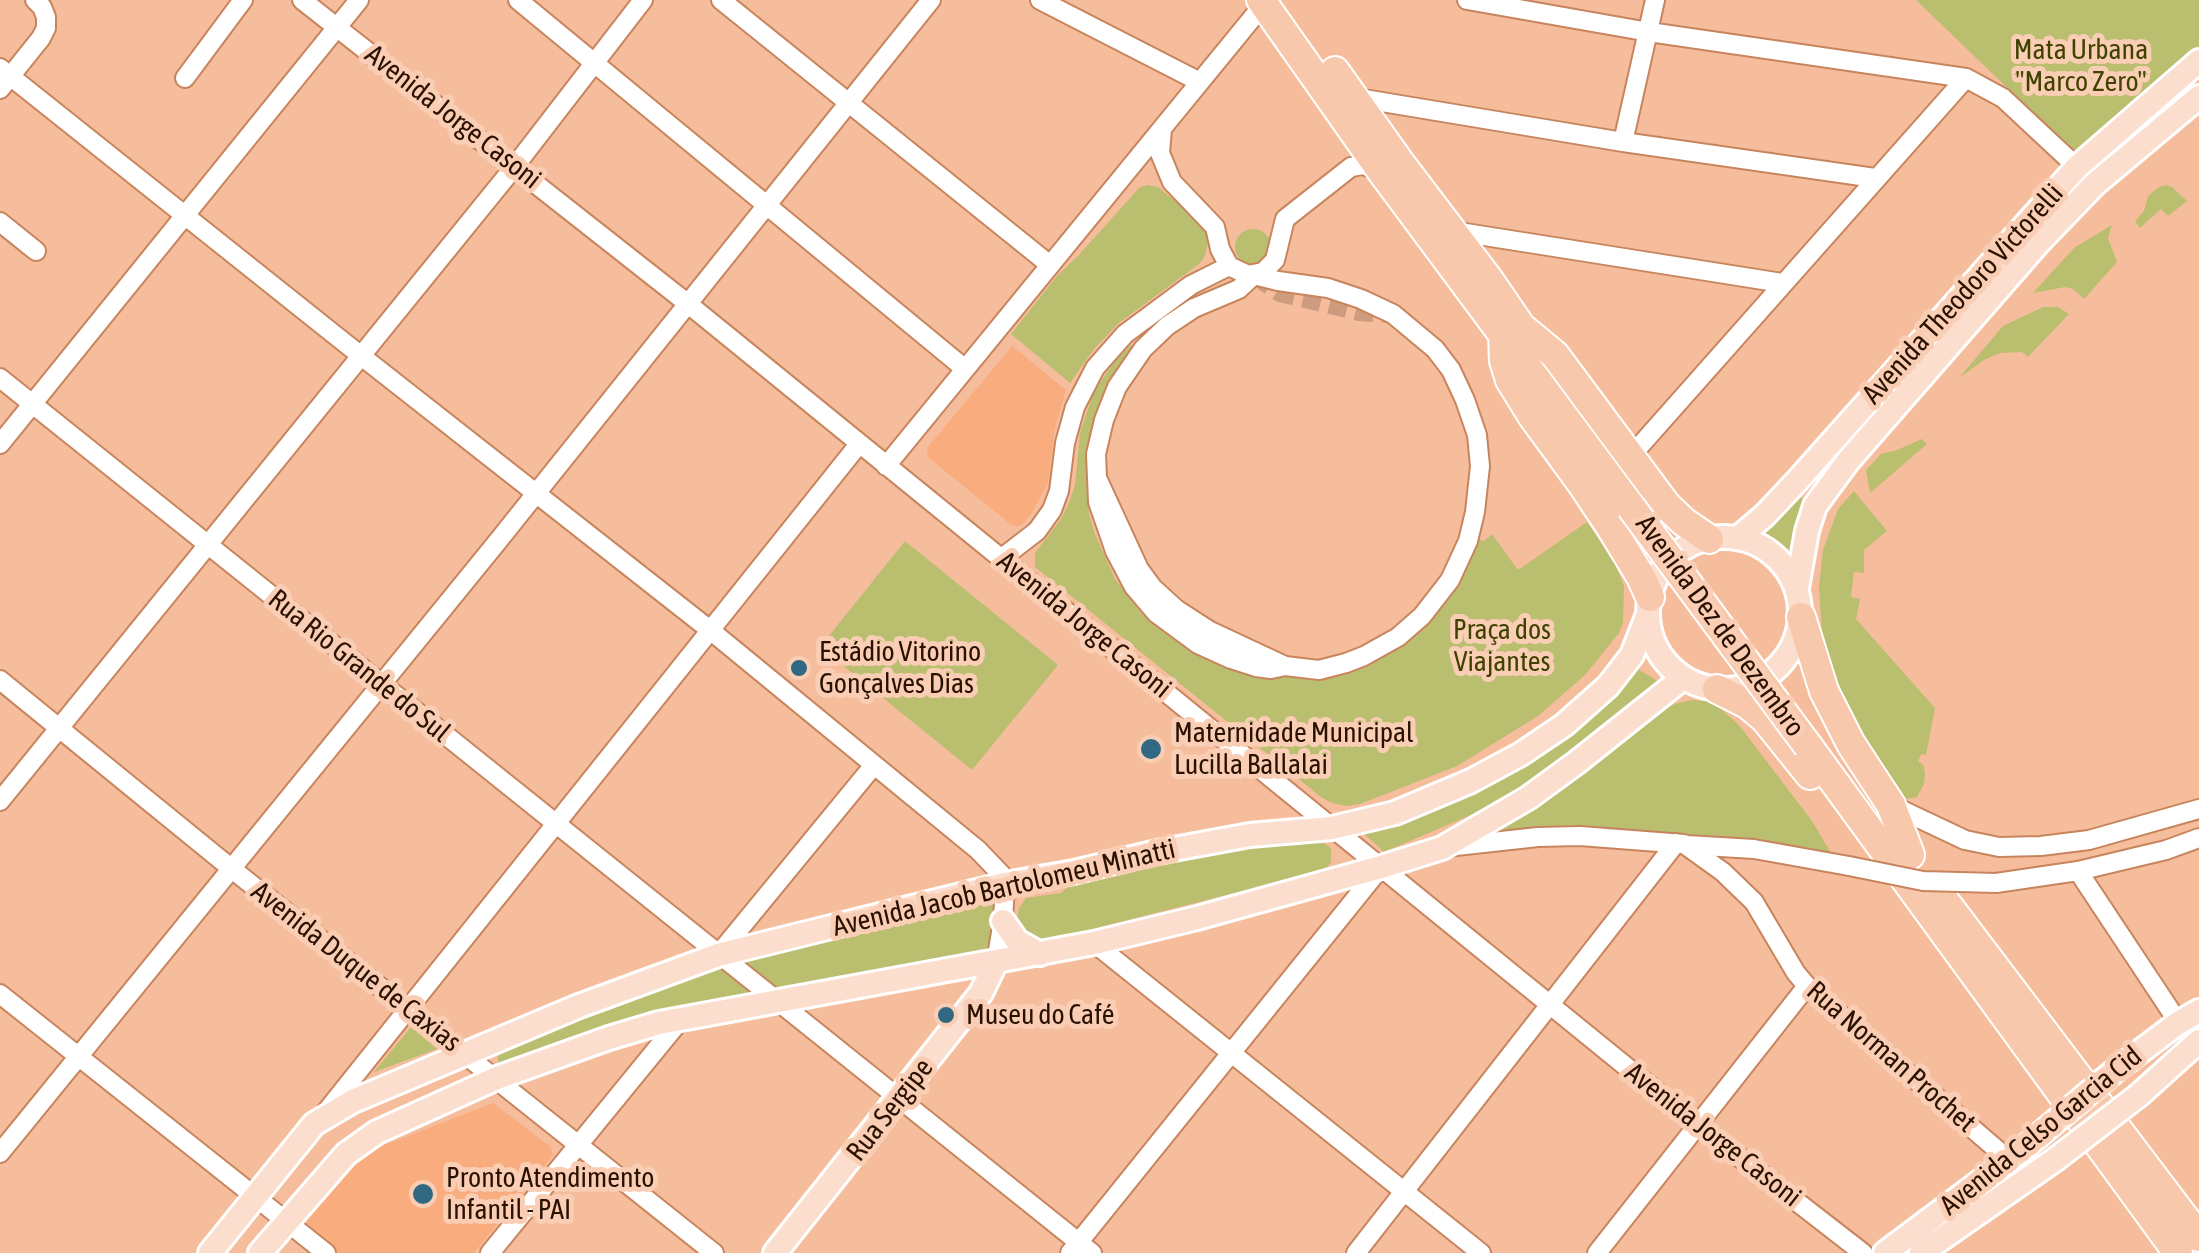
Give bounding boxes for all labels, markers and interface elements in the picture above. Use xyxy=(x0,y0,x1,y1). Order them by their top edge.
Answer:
park label: Mata Urbana "Marco Zero" xyxy=(2014,33,2148,99)
street label: Avenida Jorge Casoni xyxy=(358,38,548,196)
street label: Avenida Theodoro Victorelli xyxy=(1855,177,2071,411)
street label: Avenida Dez de Dezembro xyxy=(1628,509,1812,743)
street label: Avenida Jorge Casoni xyxy=(990,545,1178,705)
street label: Rua Rio Grande do Sul xyxy=(261,583,457,749)
park label: Praça dos Viajantes xyxy=(1453,613,1551,679)
place label: Estádio Vitorino Gonçalves Dias xyxy=(819,635,981,701)
marker: Estádio Vitorino Gonçalves Dias xyxy=(788,657,810,679)
place label: Maternidade Municipal Lucilla Ballalai xyxy=(1174,716,1413,782)
marker: Maternidade Municipal Lucilla Ballalai xyxy=(1138,736,1164,762)
street label: Avenida Jacob Bartolomeu Minatti xyxy=(829,832,1179,944)
street label: Avenida Duque de Caxias xyxy=(245,875,467,1059)
street label: Rua Norman Prochet xyxy=(1800,975,1982,1139)
place label: Museu do Café xyxy=(966,998,1115,1032)
marker: Museu do Café xyxy=(935,1004,957,1026)
street label: Avenida Celso Garcia Cid xyxy=(1933,1039,2149,1223)
street label: Rua Sergipe xyxy=(840,1052,940,1168)
street label: Avenida Jorge Casoni xyxy=(1618,1056,1808,1214)
place label: Pronto Atendimento Infantil - PAI xyxy=(446,1161,654,1227)
marker: Pronto Atendimento Infantil - PAI xyxy=(410,1181,436,1207)

